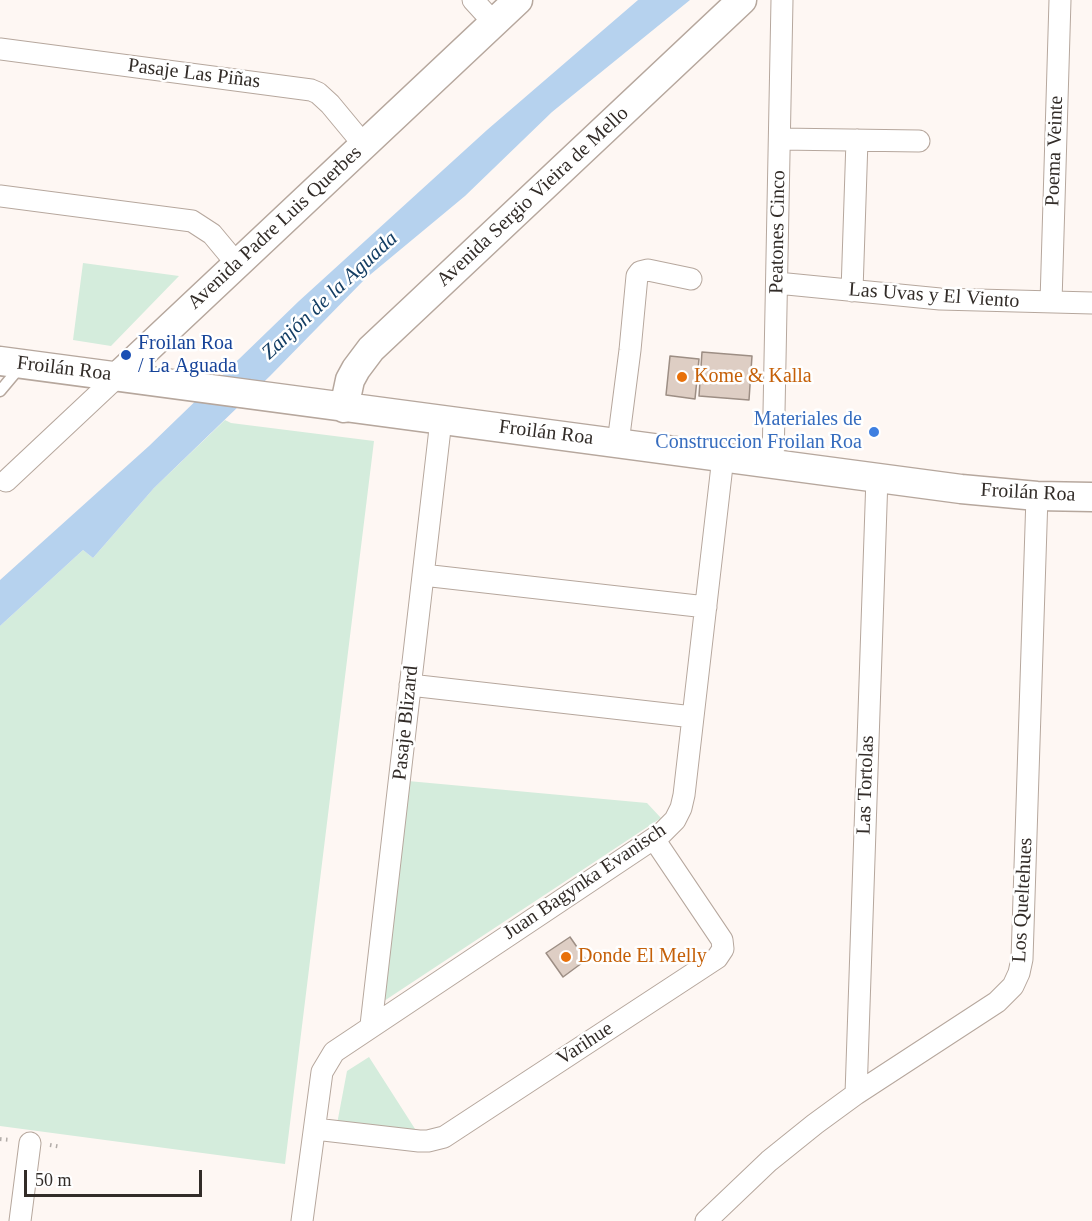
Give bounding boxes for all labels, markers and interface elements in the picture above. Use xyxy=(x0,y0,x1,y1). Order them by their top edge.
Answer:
street label: Pasaje Las Piñas xyxy=(126,54,262,94)
street label: Poema Veinte xyxy=(1041,95,1069,207)
street label: Avenida Sergio Vieira de Mello xyxy=(432,102,634,292)
street label: Avenida Padre Luis Querbes xyxy=(183,141,367,315)
street label: Peatones Cinco xyxy=(765,170,791,294)
water label: Zanjón de la Aguada xyxy=(257,227,403,365)
street label: Las Uvas y El Viento xyxy=(848,278,1020,314)
place label: Froilan Roa / La Aguada xyxy=(138,332,237,379)
marker: Froilan Roa / La Aguada xyxy=(119,348,133,362)
street label: Froilán Roa xyxy=(15,351,113,387)
place label: Kome & Kalla xyxy=(694,365,812,389)
marker: Kome & Kalla xyxy=(675,370,689,384)
place label: Materiales de Construccion Froilan Roa xyxy=(655,408,862,455)
street label: Froilán Roa xyxy=(497,415,595,451)
marker: Materiales de Construccion Froilan Roa xyxy=(867,425,881,439)
street label: Froilán Roa xyxy=(980,479,1076,507)
street label: Pasaje Blizard xyxy=(388,665,424,781)
street label: Las Tortolas xyxy=(852,735,880,835)
street label: Juan Bagynka Evanisch xyxy=(499,819,671,945)
street label: Los Queltehues xyxy=(1008,837,1038,963)
place label: Donde El Melly xyxy=(578,945,707,969)
marker: Donde El Melly xyxy=(559,950,573,964)
street label: Varihue xyxy=(552,1017,618,1071)
scale bar xyxy=(27,1158,206,1196)
text: 50 m xyxy=(35,1170,72,1190)

